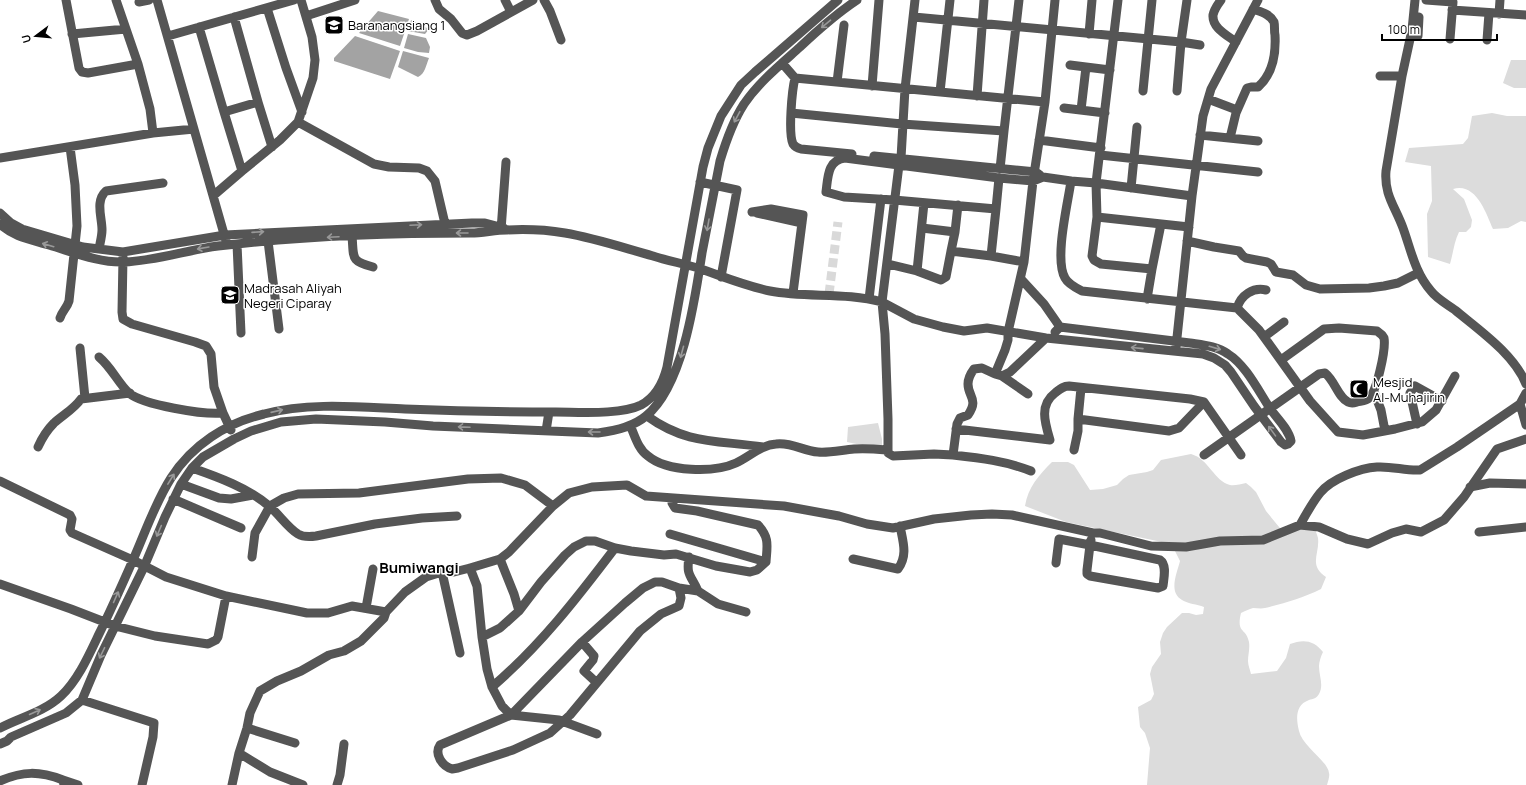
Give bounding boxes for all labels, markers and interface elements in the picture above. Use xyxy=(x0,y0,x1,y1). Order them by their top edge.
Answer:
school or university icon: Baranangsiang 1 xyxy=(323,14,345,36)
north arrow xyxy=(16,16,56,56)
place label: Baranangsiang 1 xyxy=(348,16,445,34)
scale bar xyxy=(1382,16,1497,42)
one-way arrow xyxy=(821,19,831,28)
text: 100 m xyxy=(1388,21,1420,38)
text: U xyxy=(18,33,34,45)
one-way arrow xyxy=(733,111,741,123)
one-way arrow xyxy=(703,218,711,231)
one-way arrow xyxy=(409,221,422,228)
one-way arrow xyxy=(251,229,264,236)
one-way arrow xyxy=(456,229,469,237)
one-way arrow xyxy=(327,234,340,241)
one-way arrow xyxy=(42,241,55,248)
one-way arrow xyxy=(197,245,210,253)
place label: Madrasah Aliyah Negeri Ciparay xyxy=(244,279,342,312)
school or university icon: Madrasah Aliyah Negeri Ciparay xyxy=(219,284,241,306)
one-way arrow xyxy=(1131,344,1144,351)
one-way arrow xyxy=(677,345,685,358)
one-way arrow xyxy=(1208,345,1221,352)
place label: Mesjid Al-Muhajirin xyxy=(1373,373,1445,406)
mosque icon: Mesjid Al-Muhajirin xyxy=(1348,378,1370,400)
one-way arrow xyxy=(270,406,283,414)
one-way arrow xyxy=(458,424,471,431)
one-way arrow xyxy=(1268,425,1276,436)
one-way arrow xyxy=(588,428,601,436)
one-way arrow xyxy=(167,473,175,485)
one-way arrow xyxy=(155,524,163,536)
district label: Bumiwangi xyxy=(379,557,459,578)
one-way arrow xyxy=(113,592,120,604)
one-way arrow xyxy=(98,646,106,658)
one-way arrow xyxy=(29,707,41,715)

